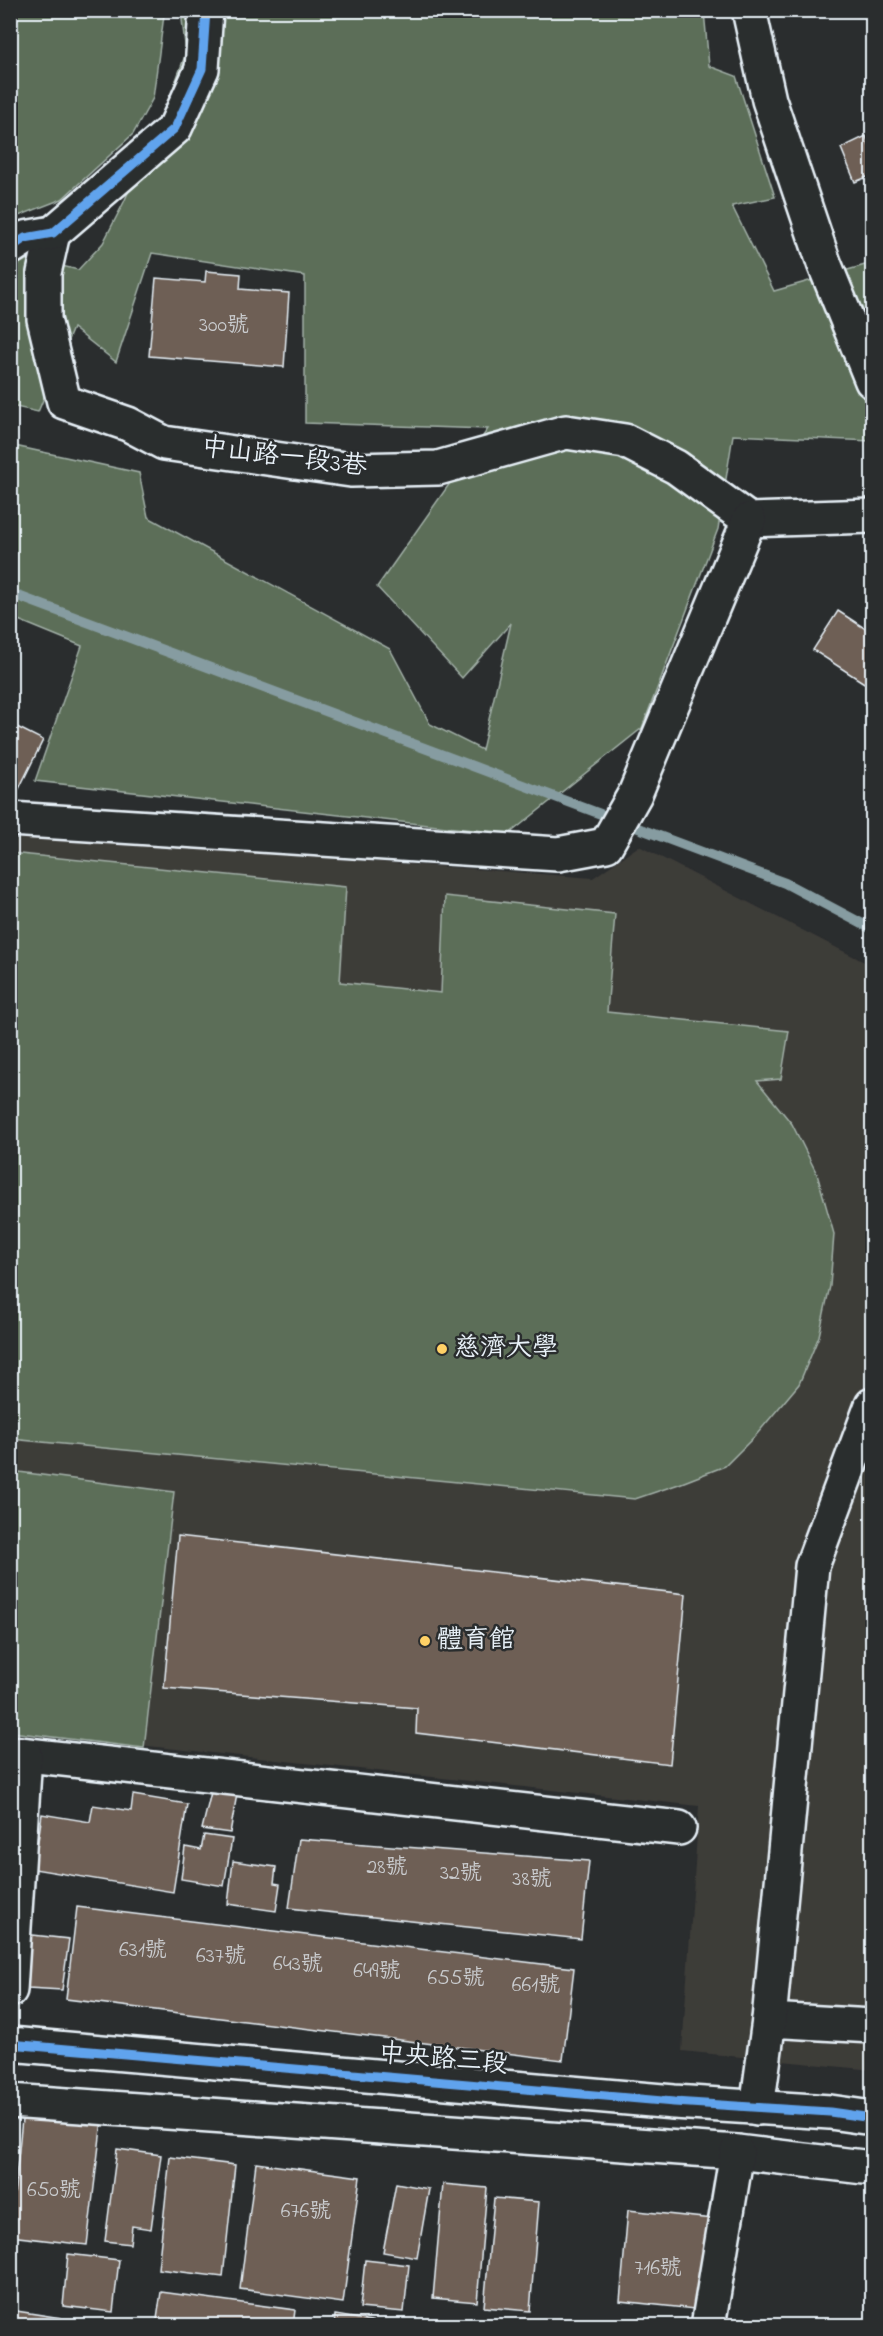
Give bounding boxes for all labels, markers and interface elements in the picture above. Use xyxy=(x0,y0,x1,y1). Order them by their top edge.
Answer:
house number: 300號 xyxy=(199,310,249,342)
street label: 中山路一段3巷 xyxy=(199,429,369,487)
place label: 慈濟大學 xyxy=(454,1330,558,1368)
marker: 慈濟大學 xyxy=(435,1342,449,1356)
place label: 體育館 xyxy=(437,1622,515,1660)
marker: 體育館 xyxy=(418,1634,432,1648)
house number: 28號 xyxy=(366,1852,408,1884)
house number: 32號 xyxy=(440,1858,482,1890)
house number: 38號 xyxy=(512,1864,552,1896)
house number: 631號 xyxy=(119,1935,167,1967)
house number: 637號 xyxy=(196,1941,246,1973)
house number: 643號 xyxy=(273,1949,323,1981)
house number: 649號 xyxy=(353,1956,401,1988)
house number: 655號 xyxy=(428,1963,484,1995)
house number: 661號 xyxy=(512,1970,560,2002)
street label: 中央路三段 xyxy=(377,2035,509,2085)
house number: 650號 xyxy=(27,2175,81,2207)
house number: 676號 xyxy=(281,2196,331,2228)
house number: 716號 xyxy=(634,2253,682,2285)

